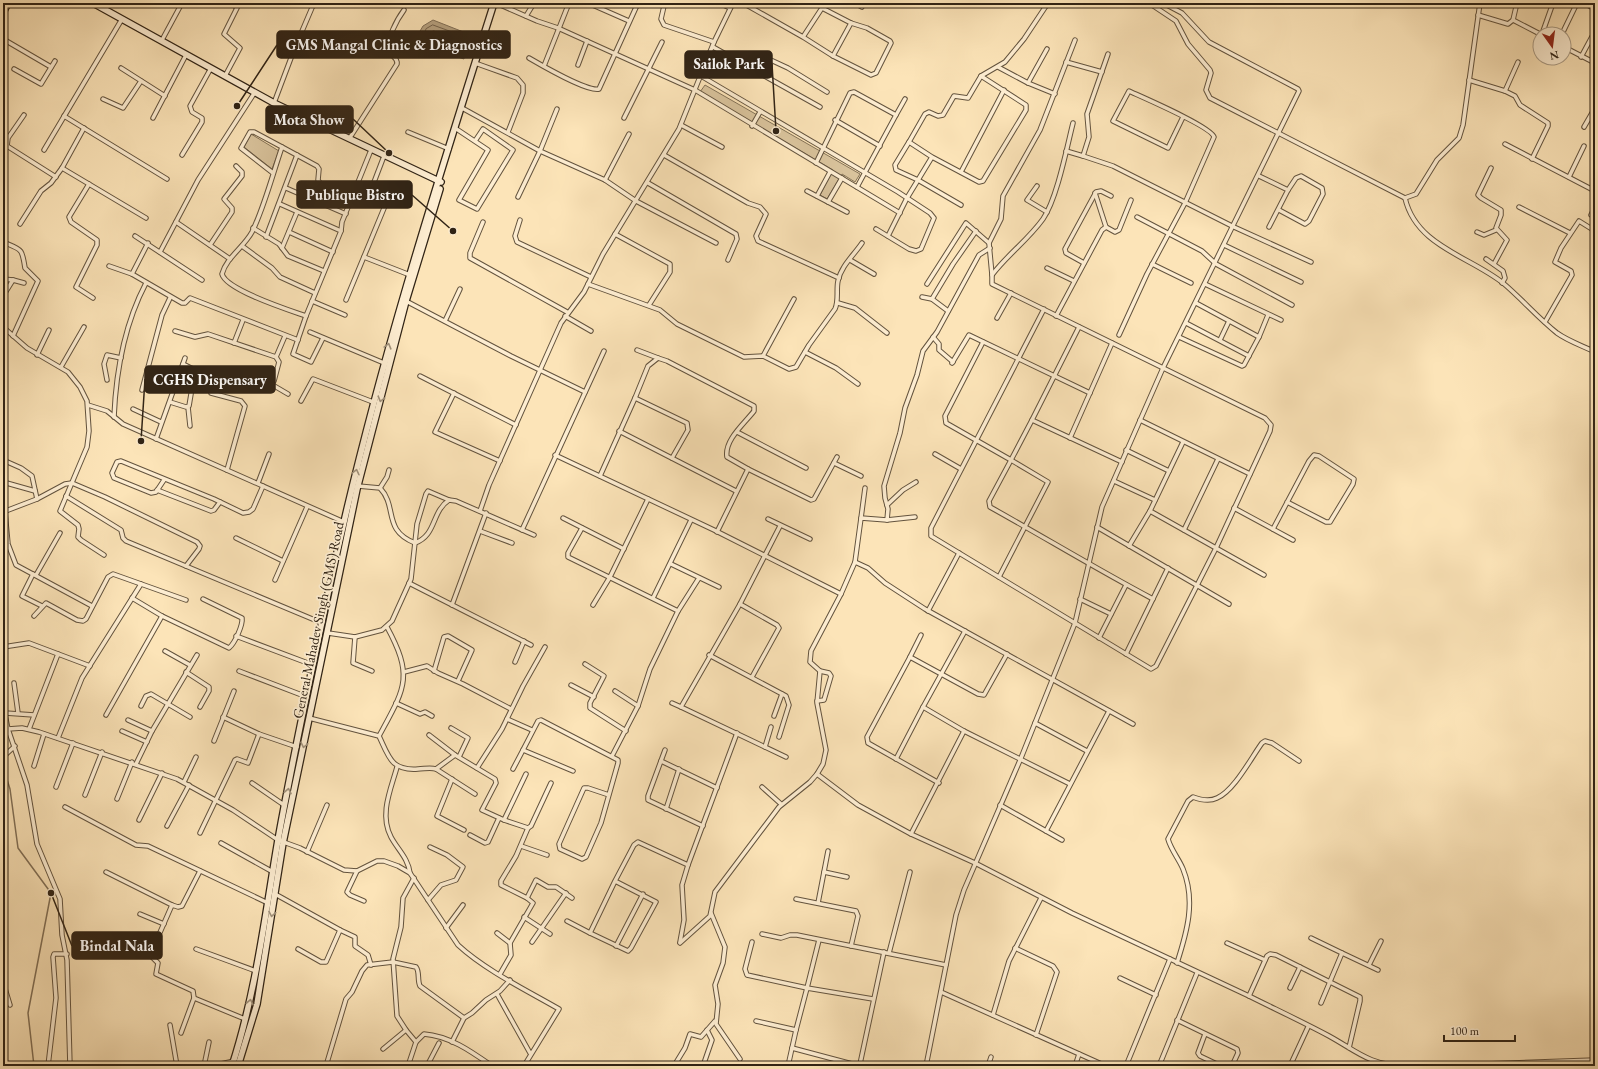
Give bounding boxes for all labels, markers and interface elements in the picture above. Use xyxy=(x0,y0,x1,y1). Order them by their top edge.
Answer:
north arrow xyxy=(1532,26,1572,66)
callout: GMS Mangal Clinic & Diagnostics xyxy=(277,31,510,58)
text: GMS Mangal Clinic & Diagnostics xyxy=(286,35,502,54)
text: N xyxy=(1548,48,1560,64)
callout: Sailok Park xyxy=(685,51,772,78)
text: Sailok Park xyxy=(693,54,765,73)
callout: Mota Show xyxy=(266,106,353,133)
text: Mota Show xyxy=(273,110,345,129)
callout: Publique Bistro xyxy=(297,181,412,208)
text: Publique Bistro xyxy=(306,185,405,204)
one-way arrow xyxy=(383,343,392,350)
callout: CGHS Dispensary xyxy=(145,366,275,393)
text: CGHS Dispensary xyxy=(153,370,268,389)
one-way arrow xyxy=(377,395,386,402)
one-way arrow xyxy=(351,469,359,475)
street label: General Mahadev Singh (GMS) Road xyxy=(288,519,348,720)
one-way arrow xyxy=(300,741,308,748)
one-way arrow xyxy=(284,788,292,794)
one-way arrow xyxy=(268,911,277,917)
callout: Bindal Nala xyxy=(72,932,162,959)
text: Bindal Nala xyxy=(80,936,155,955)
one-way arrow xyxy=(246,998,254,1005)
scale bar xyxy=(1444,1017,1515,1043)
text: 100 m xyxy=(1450,1023,1480,1039)

